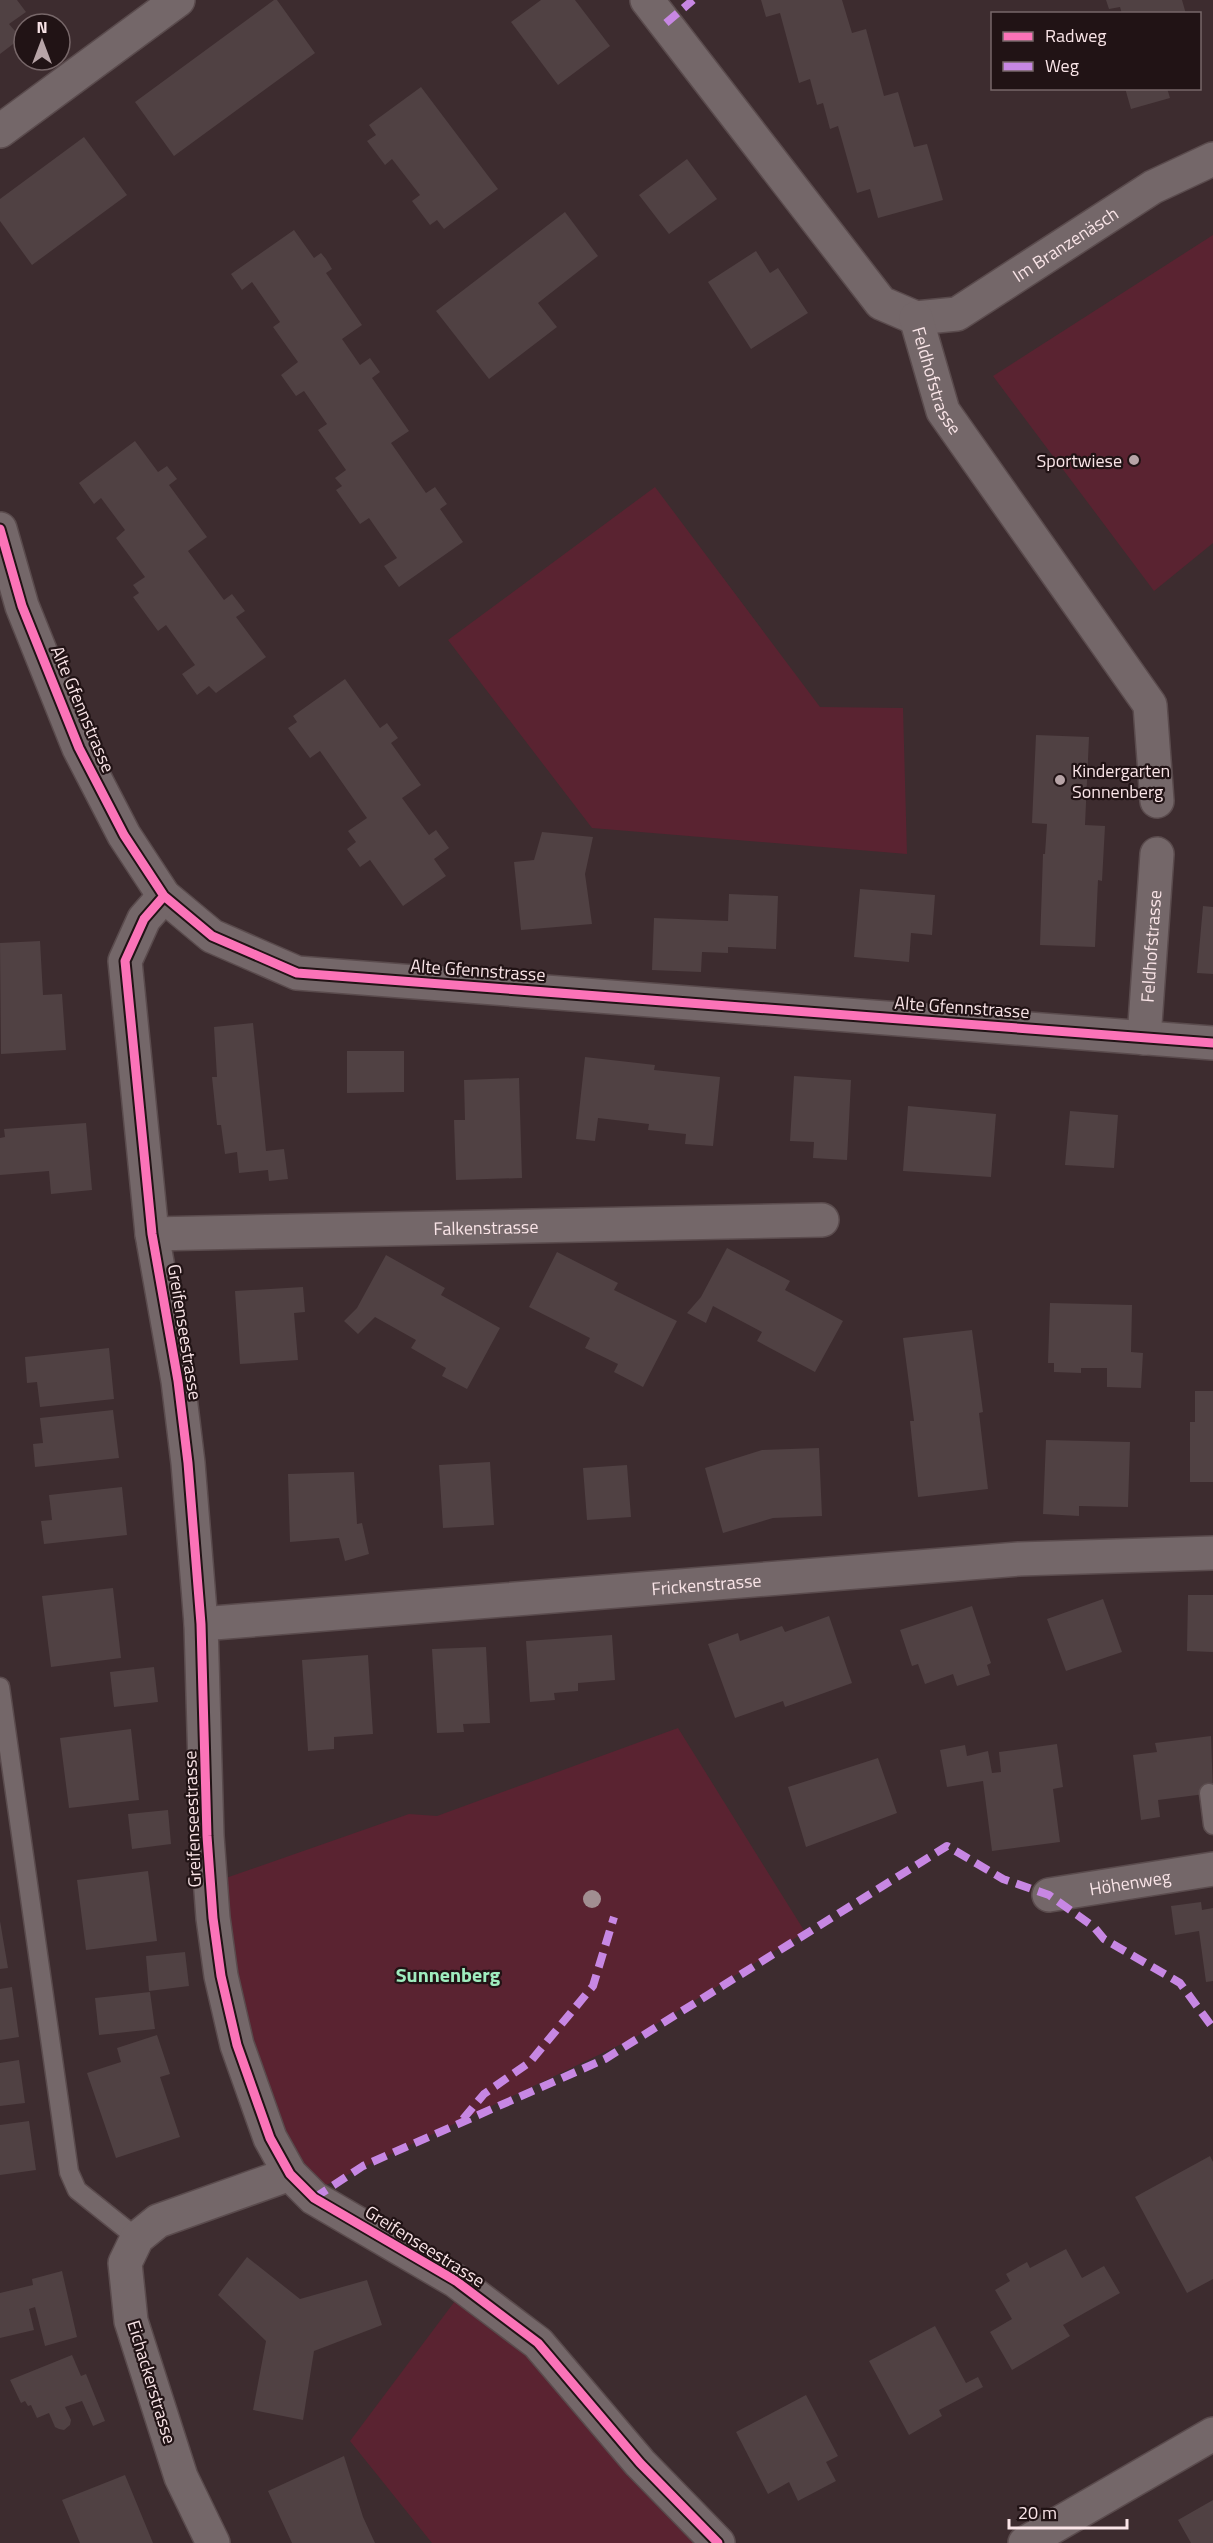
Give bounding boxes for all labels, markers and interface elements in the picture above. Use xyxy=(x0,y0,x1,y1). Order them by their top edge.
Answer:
north arrow xyxy=(12,12,72,72)
legend xyxy=(991,12,1201,90)
text: N xyxy=(36,15,48,39)
text: Radweg xyxy=(1045,22,1107,49)
text: Weg xyxy=(1045,52,1079,79)
street label: Im Branzenäsch xyxy=(1007,200,1123,288)
street label: Feldhofstrasse xyxy=(906,323,969,440)
place label: Sportwiese xyxy=(1037,447,1122,474)
marker: Sportwiese xyxy=(1127,453,1141,467)
street label: Alte Gfennstrasse xyxy=(44,641,122,777)
place label: Kindergarten Sonnenberg xyxy=(1072,757,1170,805)
marker: Kindergarten Sonnenberg xyxy=(1053,773,1067,787)
street label: Feldhofstrasse xyxy=(1133,889,1168,1004)
street label: Alte Gfennstrasse xyxy=(410,952,546,988)
street label: Alte Gfennstrasse xyxy=(894,989,1030,1025)
street label: Falkenstrasse xyxy=(433,1212,539,1242)
street label: Greifenseestrasse xyxy=(161,1262,209,1402)
street label: Frickenstrasse xyxy=(650,1566,762,1602)
street label: Greifenseestrasse xyxy=(176,1750,208,1888)
street label: Höhenweg xyxy=(1087,1862,1173,1902)
district label: Sunnenberg xyxy=(396,1959,501,1990)
street label: Greifenseestrasse xyxy=(360,2198,490,2294)
street label: Eichackerstrasse xyxy=(120,2317,184,2447)
scale bar xyxy=(1009,2492,1128,2530)
text: 20 m xyxy=(1018,2499,1057,2526)

